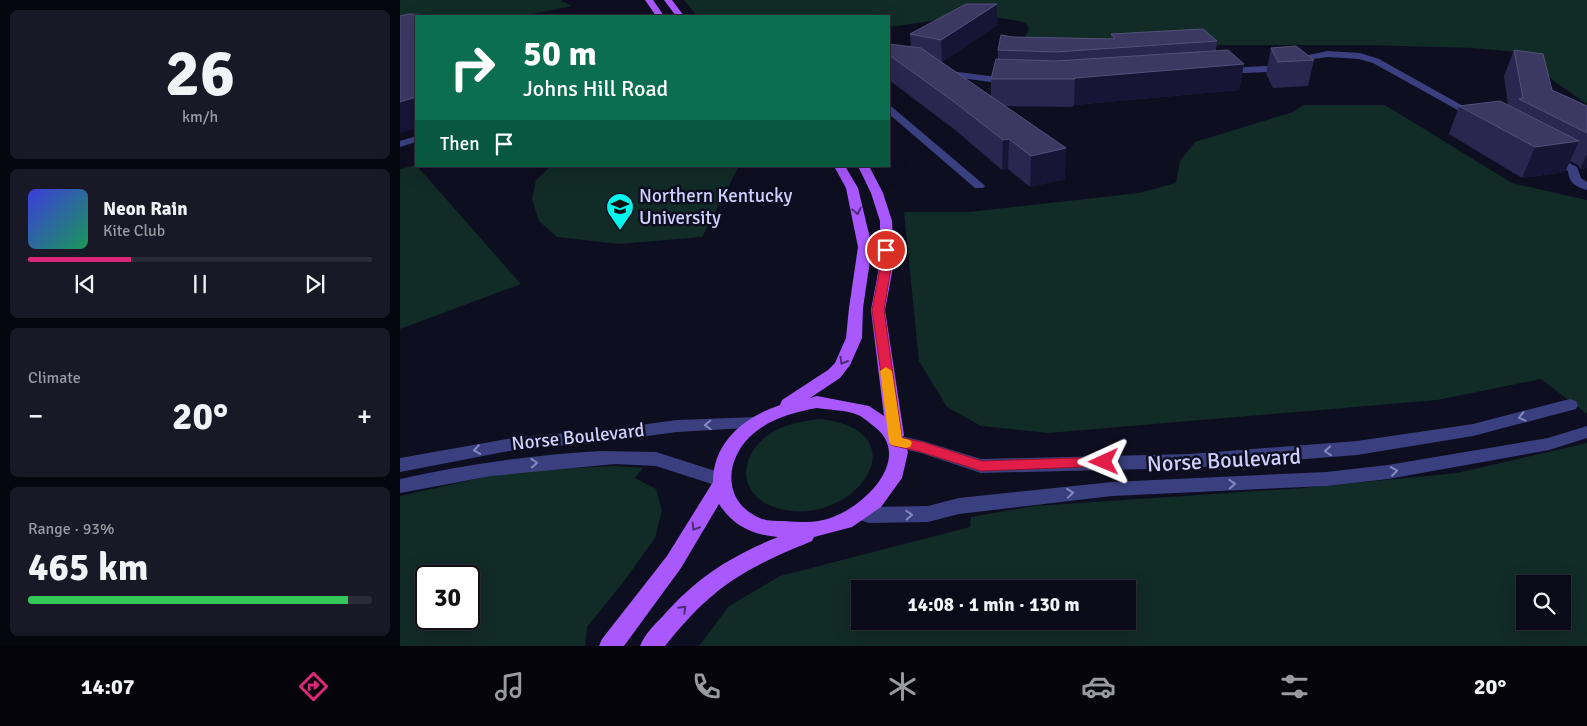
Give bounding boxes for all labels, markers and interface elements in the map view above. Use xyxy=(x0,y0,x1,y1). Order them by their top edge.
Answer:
text: 50 m xyxy=(523,32,597,75)
text: 26 xyxy=(165,34,235,114)
icon: right xyxy=(440,35,505,100)
text: Johns Hill Road xyxy=(523,75,668,102)
text: km/h xyxy=(182,107,218,127)
icon: arrive xyxy=(490,130,518,158)
text: Then xyxy=(440,132,480,156)
place label: Northern Kentucky University xyxy=(639,184,793,230)
school or university icon: Northern Kentucky University xyxy=(605,192,635,231)
text: Neon Rain xyxy=(103,197,188,221)
one-way arrow xyxy=(852,206,862,215)
text: Kite Club xyxy=(103,221,165,241)
pin xyxy=(865,229,907,271)
icon: arrive xyxy=(872,236,900,264)
icon: previous xyxy=(71,270,99,298)
icon: pause xyxy=(186,270,214,298)
icon: next xyxy=(301,270,329,298)
one-way arrow xyxy=(839,356,849,365)
text: Climate xyxy=(28,368,81,388)
text: 20° xyxy=(172,393,228,440)
text: − xyxy=(28,399,43,433)
text: + xyxy=(357,399,372,433)
one-way arrow xyxy=(1518,411,1527,422)
street label: Norse Boulevard xyxy=(510,418,646,456)
one-way arrow xyxy=(704,419,712,430)
position arrow xyxy=(1077,435,1129,487)
street label: Norse Boulevard xyxy=(1146,442,1302,478)
one-way arrow xyxy=(473,444,482,454)
one-way arrow xyxy=(1324,445,1332,456)
one-way arrow xyxy=(530,458,538,469)
one-way arrow xyxy=(1391,466,1399,477)
one-way arrow xyxy=(1229,478,1237,489)
one-way arrow xyxy=(1066,488,1074,499)
one-way arrow xyxy=(906,510,914,521)
text: Range · 93% xyxy=(28,519,114,539)
one-way arrow xyxy=(692,521,702,530)
text: 465 km xyxy=(28,544,149,591)
speed limit sign: 30 xyxy=(415,565,480,630)
map controls xyxy=(1516,575,1571,630)
button: search xyxy=(1516,575,1571,630)
text: 14:08 · 1 min · 130 m xyxy=(907,593,1080,617)
one-way arrow xyxy=(677,606,686,615)
icon: directions xyxy=(296,669,331,704)
icon: music xyxy=(492,669,527,704)
icon: phone xyxy=(689,669,724,704)
icon: climate xyxy=(885,669,920,704)
icon: car xyxy=(1081,669,1116,704)
icon: filters xyxy=(1277,669,1312,704)
text: 14:07 xyxy=(81,673,135,700)
text: 20° xyxy=(1474,673,1506,700)

